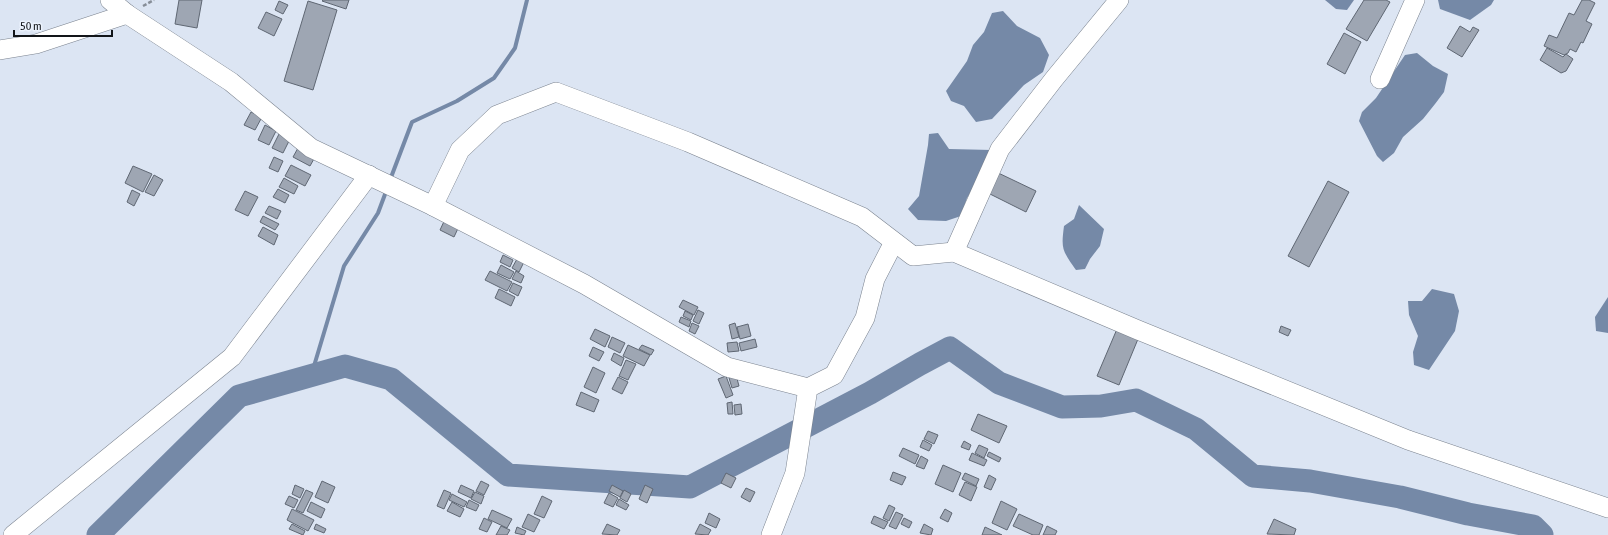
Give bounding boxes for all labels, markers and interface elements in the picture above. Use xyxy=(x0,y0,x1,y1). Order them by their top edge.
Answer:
scale bar xyxy=(14,12,112,38)
text: 50 m xyxy=(20,19,42,33)

